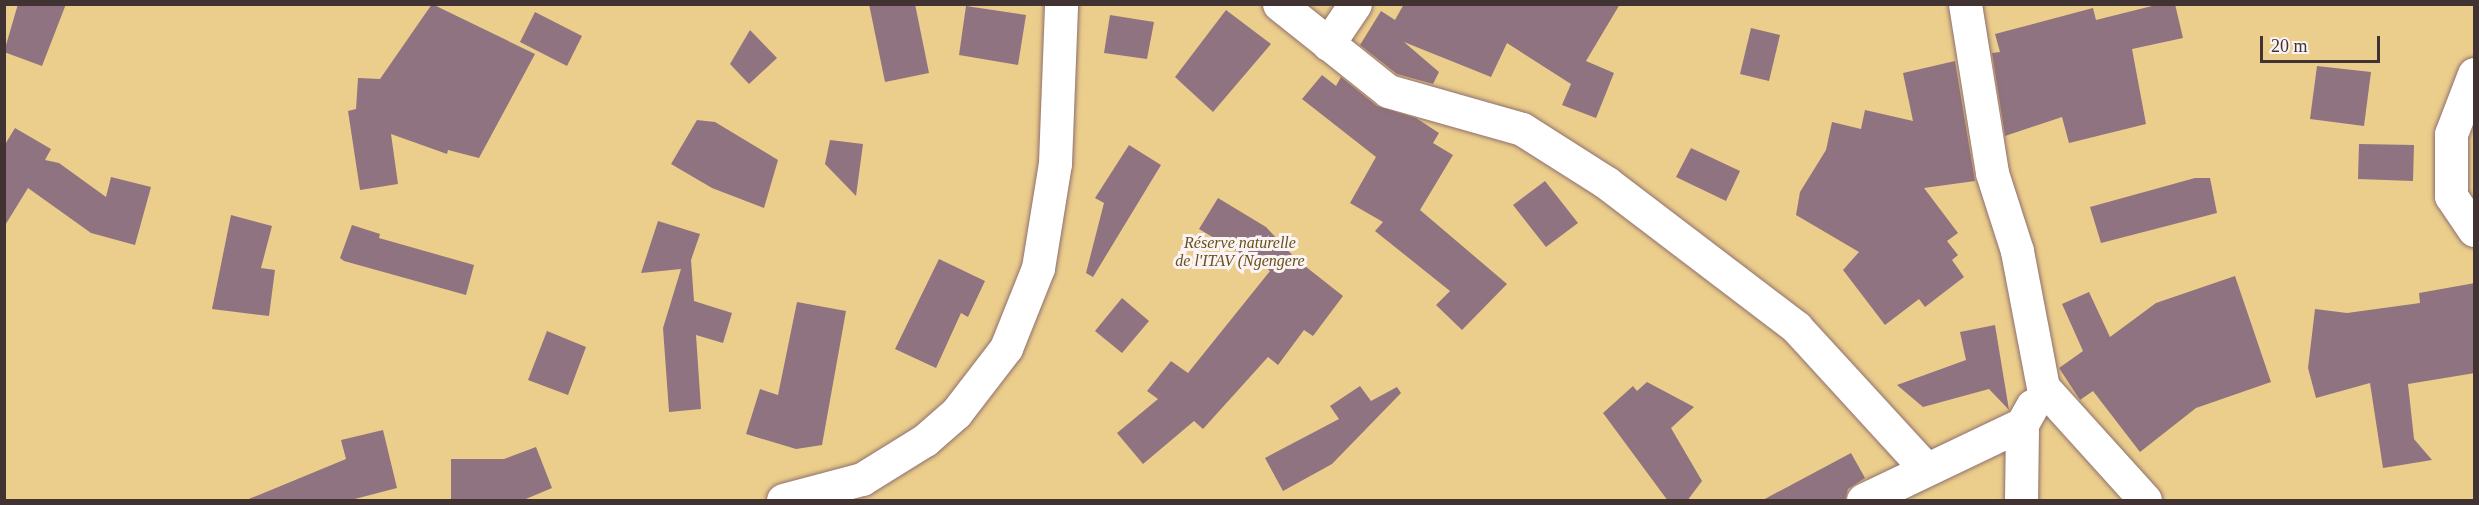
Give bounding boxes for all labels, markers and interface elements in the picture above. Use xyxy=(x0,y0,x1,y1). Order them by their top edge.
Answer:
scale bar xyxy=(2263,24,2383,62)
text: 20 m xyxy=(2271,36,2308,56)
park label: Réserve naturelle de l'ITAV (Ngengere xyxy=(1175,233,1305,271)

